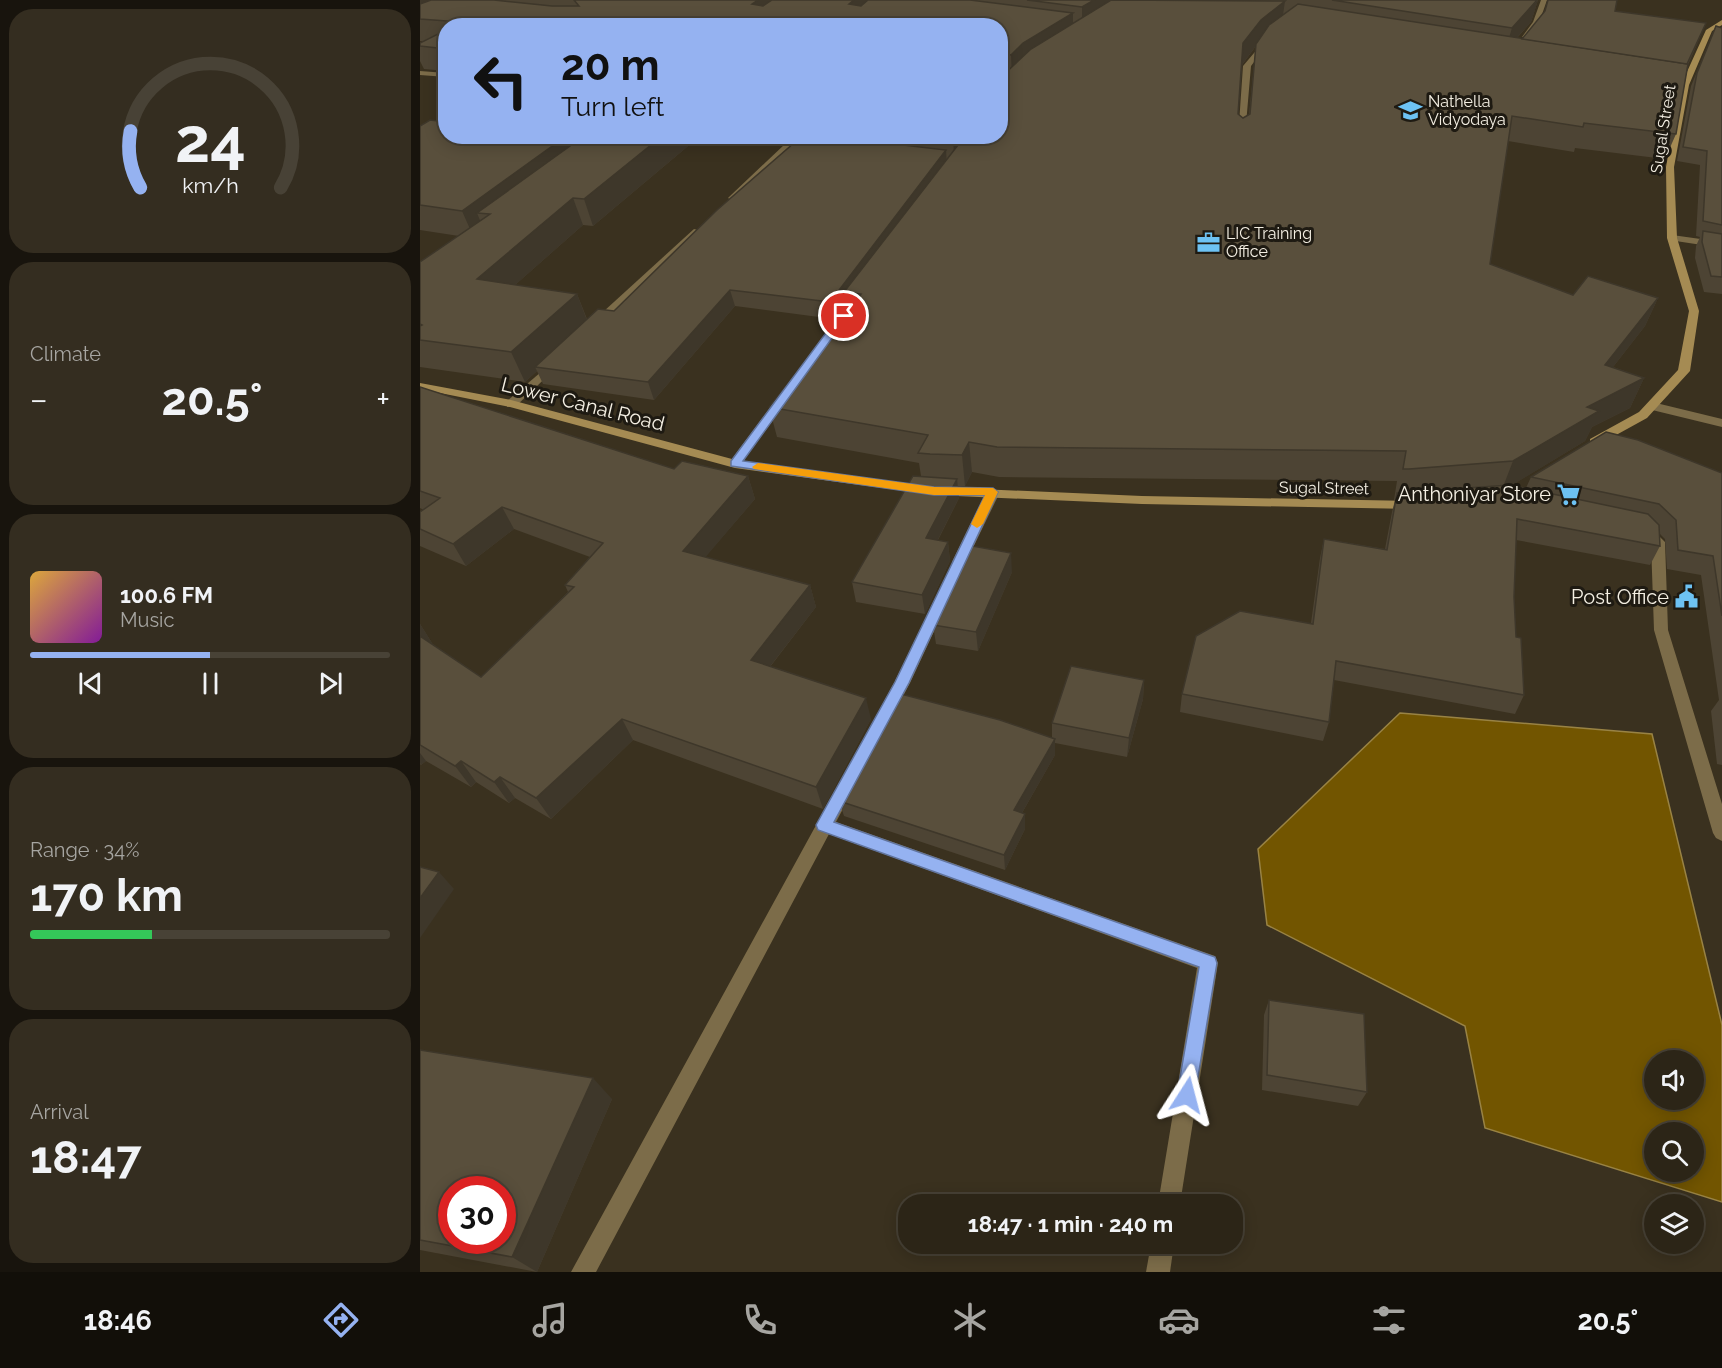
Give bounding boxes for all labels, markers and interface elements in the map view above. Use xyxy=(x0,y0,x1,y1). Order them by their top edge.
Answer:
text: 20 m xyxy=(561,41,660,90)
icon: left xyxy=(462,42,540,120)
street label: Sugal Street xyxy=(1647,82,1680,175)
text: Turn left xyxy=(561,91,664,122)
place label: Nathella Vidyodaya xyxy=(1428,92,1506,129)
school or university icon: Nathella Vidyodaya xyxy=(1397,97,1423,123)
text: 24 xyxy=(175,103,245,177)
text: km/h xyxy=(182,173,238,198)
place label: LIC Training Office xyxy=(1226,224,1312,261)
office icon: LIC Training Office xyxy=(1195,229,1221,255)
pin xyxy=(818,290,869,341)
icon: arrive xyxy=(827,299,860,332)
text: Climate xyxy=(30,342,101,366)
street label: Lower Canal Road xyxy=(499,372,667,436)
text: 20.5° xyxy=(162,373,262,426)
text: − xyxy=(30,380,48,419)
text: + xyxy=(376,380,390,419)
street label: Sugal Street xyxy=(1279,478,1370,498)
supermarket icon: Anthoniyar Store xyxy=(1556,481,1582,507)
place label: Anthoniyar Store xyxy=(1398,482,1551,506)
text: 100.6 FM xyxy=(120,582,213,608)
public building icon: Post Office xyxy=(1674,584,1700,610)
place label: Post Office xyxy=(1571,585,1669,609)
text: Music xyxy=(120,608,174,632)
icon: previous xyxy=(74,667,107,700)
icon: pause xyxy=(194,667,227,700)
icon: next xyxy=(314,667,347,700)
text: Range · 34% xyxy=(30,838,139,862)
text: 170 km xyxy=(30,869,183,922)
map controls xyxy=(1644,1050,1704,1254)
button: sound xyxy=(1644,1050,1704,1110)
position arrow xyxy=(1155,1063,1219,1127)
text: Arrival xyxy=(30,1100,89,1124)
button: search xyxy=(1644,1122,1704,1182)
text: 18:47 xyxy=(30,1131,141,1184)
speed limit sign: 30 xyxy=(438,1176,516,1254)
button: layers xyxy=(1644,1194,1704,1254)
text: 18:47 · 1 min · 240 m xyxy=(968,1211,1173,1237)
icon: directions xyxy=(320,1299,362,1341)
icon: music xyxy=(529,1299,571,1341)
icon: phone xyxy=(739,1299,781,1341)
icon: climate xyxy=(949,1299,991,1341)
icon: car xyxy=(1158,1299,1200,1341)
icon: filters xyxy=(1368,1299,1410,1341)
text: 18:46 xyxy=(84,1305,152,1336)
text: 20.5° xyxy=(1578,1305,1638,1336)

